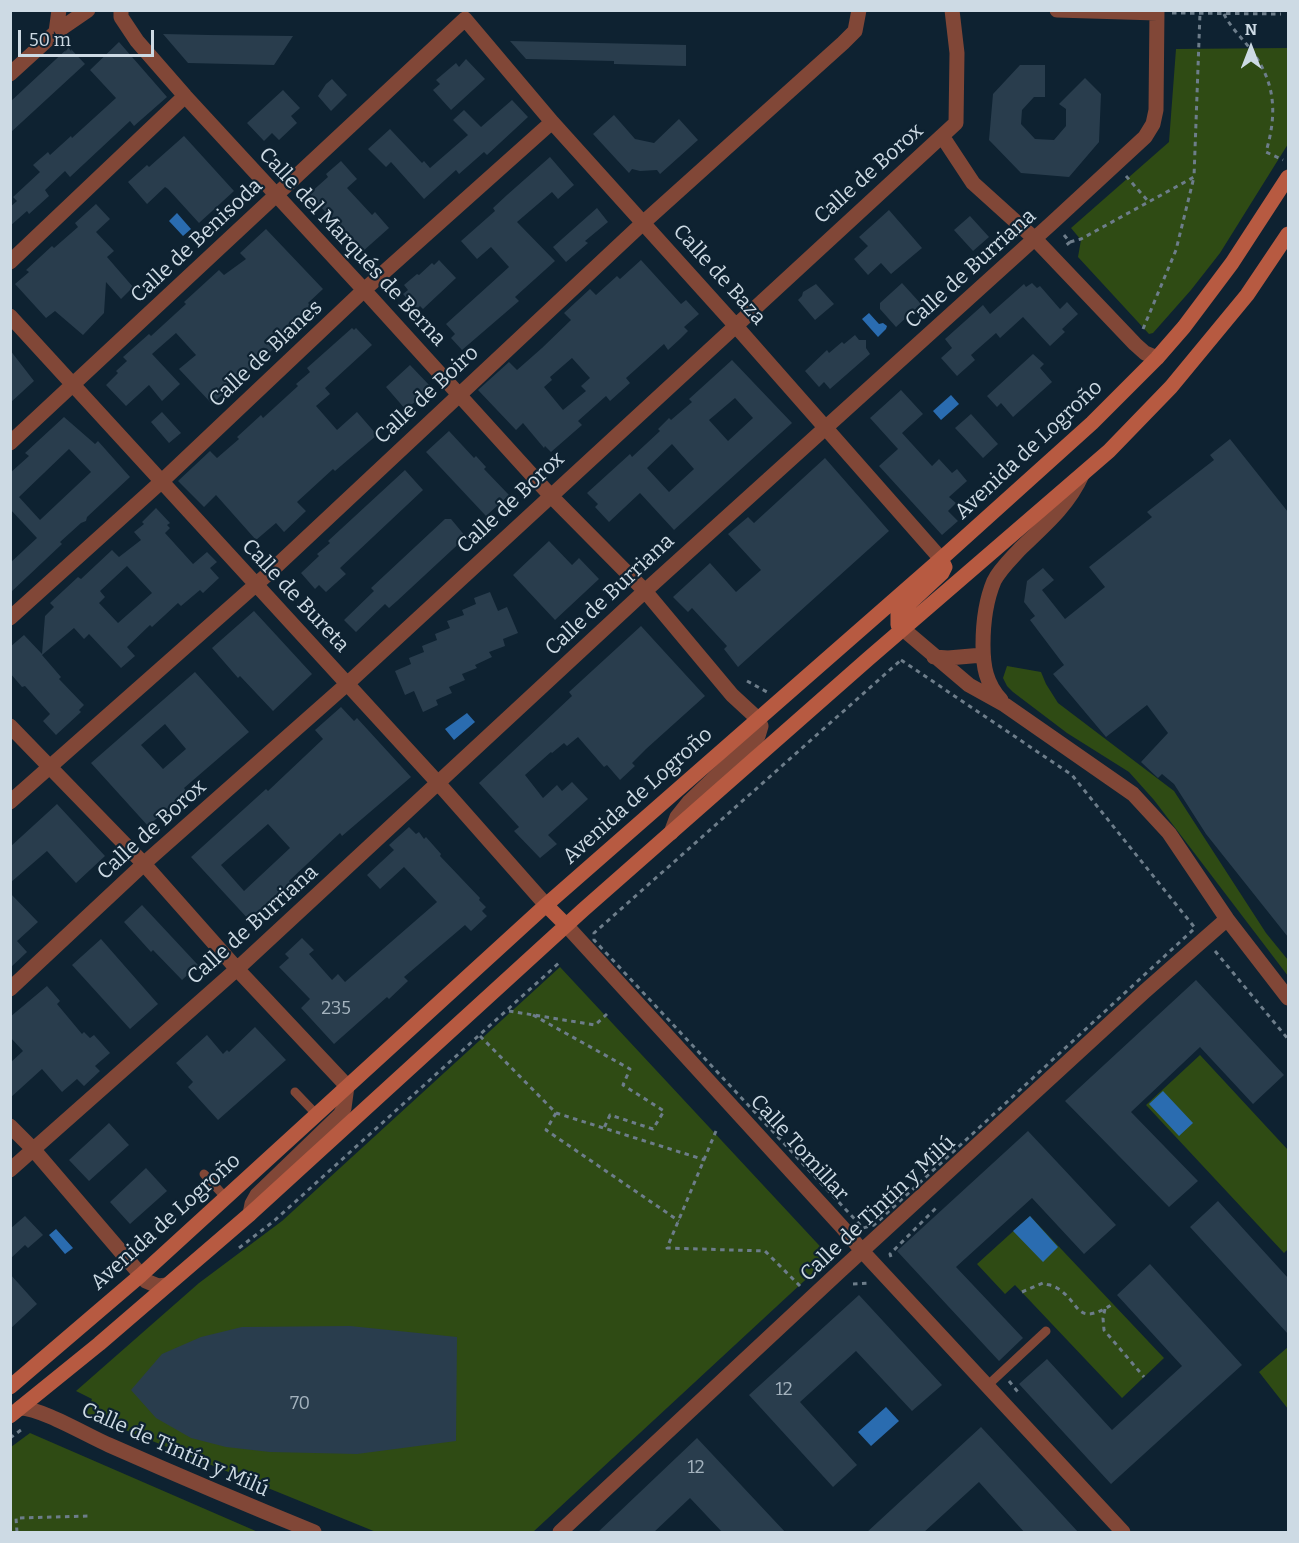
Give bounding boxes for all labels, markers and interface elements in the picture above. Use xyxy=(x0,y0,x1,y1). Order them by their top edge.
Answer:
scale bar xyxy=(21,18,158,56)
north arrow xyxy=(1221,18,1281,78)
text: N xyxy=(1245,20,1257,39)
text: 50 m xyxy=(29,29,71,51)
street label: Calle de Borox xyxy=(809,119,929,229)
street label: Calle del Marqués de Berna xyxy=(253,142,451,352)
street label: Calle de Benisoda xyxy=(126,174,268,308)
street label: Calle de Burriana xyxy=(901,204,1041,334)
street label: Calle de Baza xyxy=(667,220,771,330)
street label: Calle de Blanes xyxy=(204,295,328,413)
street label: Calle de Boiro xyxy=(370,340,484,450)
street label: Avenida de Logroño xyxy=(950,375,1108,525)
street label: Calle de Borox xyxy=(452,447,570,559)
street label: Calle de Burriana xyxy=(540,529,680,661)
street label: Calle de Bureta xyxy=(236,534,354,658)
street label: Avenida de Logroño xyxy=(558,722,718,870)
street label: Calle de Borox xyxy=(92,775,212,885)
street label: Calle de Burriana xyxy=(183,860,323,990)
house number: 235 xyxy=(321,998,351,1020)
street label: Calle Tomillar xyxy=(745,1090,853,1206)
street label: Calle de Tintín y Milú xyxy=(795,1131,961,1287)
street label: Avenida de Logroño xyxy=(86,1148,246,1296)
house number: 12 xyxy=(775,1379,793,1401)
house number: 70 xyxy=(290,1393,310,1415)
street label: Calle de Tintín y Milú xyxy=(77,1397,273,1503)
house number: 12 xyxy=(687,1457,705,1479)

